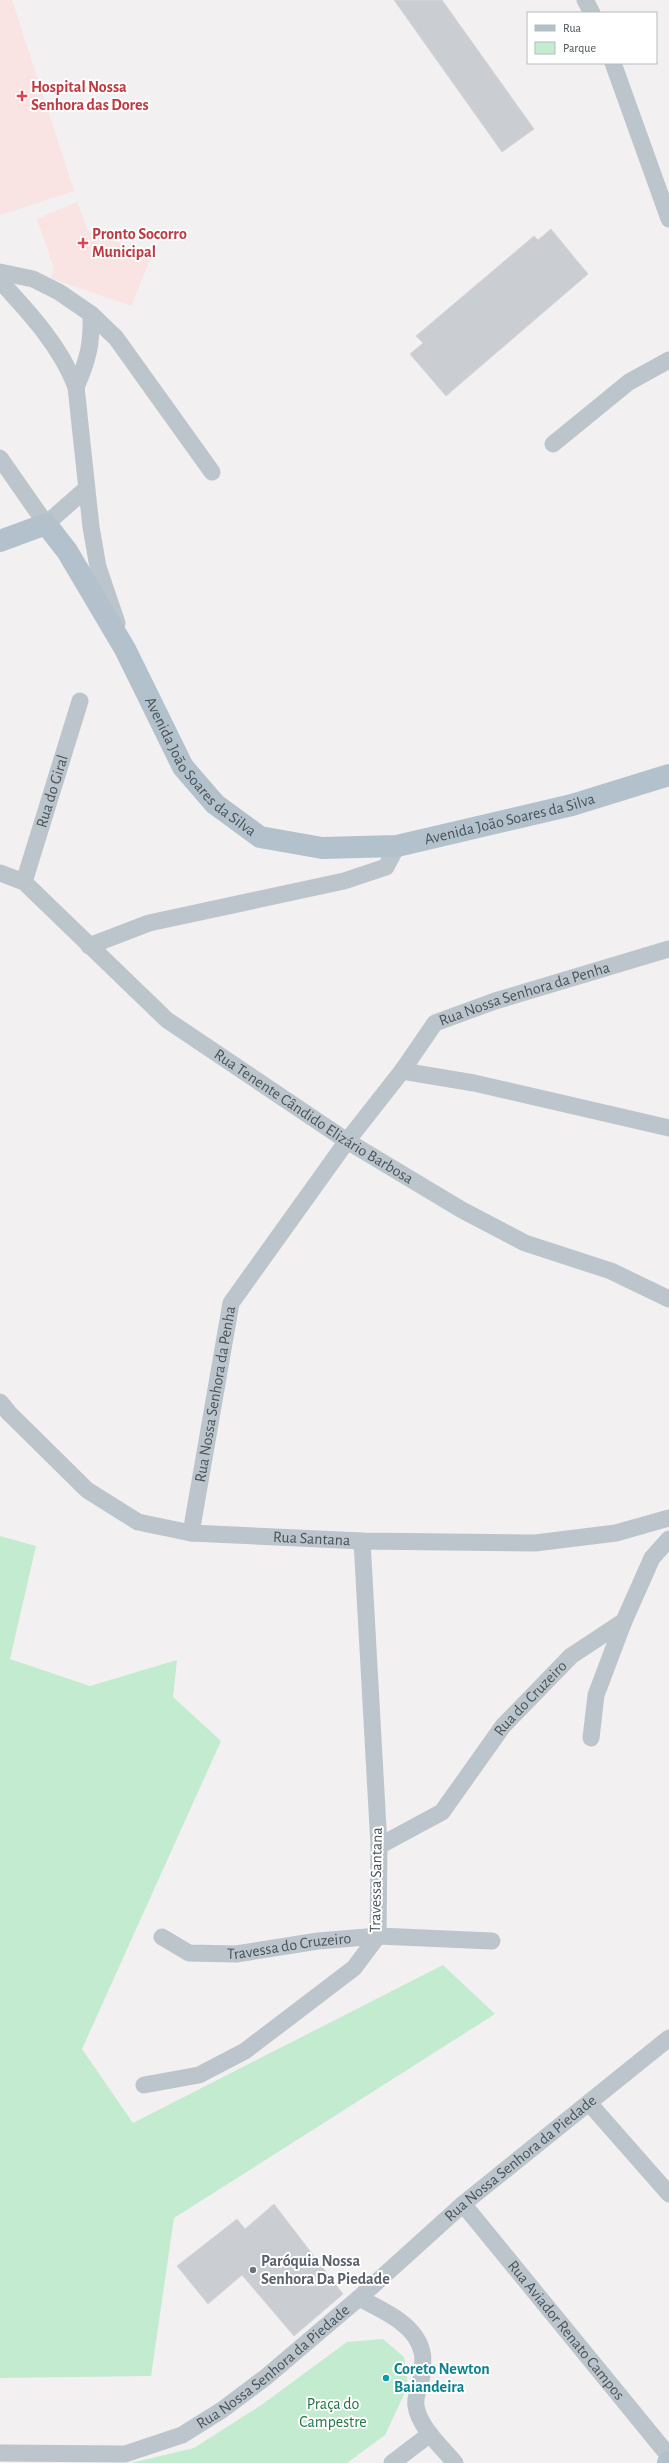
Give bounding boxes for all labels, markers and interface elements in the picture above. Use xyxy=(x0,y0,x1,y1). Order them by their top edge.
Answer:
legend xyxy=(527,12,657,64)
text: Rua xyxy=(563,22,582,34)
text: Parque xyxy=(563,42,596,54)
place label: Hospital Nossa Senhora das Dores xyxy=(31,79,149,113)
marker: Hospital Nossa Senhora das Dores xyxy=(16,90,28,102)
place label: Pronto Socorro Municipal xyxy=(92,226,187,260)
marker: Pronto Socorro Municipal xyxy=(77,237,89,249)
street label: Avenida João Soares da Silva xyxy=(142,694,259,839)
street label: Rua do Giral xyxy=(33,753,71,830)
street label: Avenida João Soares da Silva xyxy=(423,790,597,847)
street label: Rua Nossa Senhora da Penha xyxy=(437,959,612,1029)
street label: Rua Tenente Cândido Elizário Barbosa xyxy=(211,1046,416,1187)
street label: Rua Nossa Senhora da Penha xyxy=(192,1305,238,1483)
street label: Rua Santana xyxy=(273,1529,351,1548)
street label: Rua do Cruzeiro xyxy=(491,1657,570,1739)
street label: Travessa Santana xyxy=(367,1827,385,1933)
street label: Travessa do Cruzeiro xyxy=(227,1930,352,1962)
street label: Rua Nossa Senhora da Piedade xyxy=(442,2092,599,2224)
place label: Paróquia Nossa Senhora Da Piedade xyxy=(261,2253,390,2287)
street label: Rua Aviador Renato Campos xyxy=(505,2258,628,2403)
marker: Paróquia Nossa Senhora Da Piedade xyxy=(248,2265,258,2275)
street label: Rua Nossa Senhora da Piedade xyxy=(194,2302,353,2432)
place label: Coreto Newton Baiandeira xyxy=(394,2361,490,2395)
marker: Coreto Newton Baiandeira xyxy=(381,2373,391,2383)
park label: Praça do Campestre xyxy=(299,2396,367,2430)

